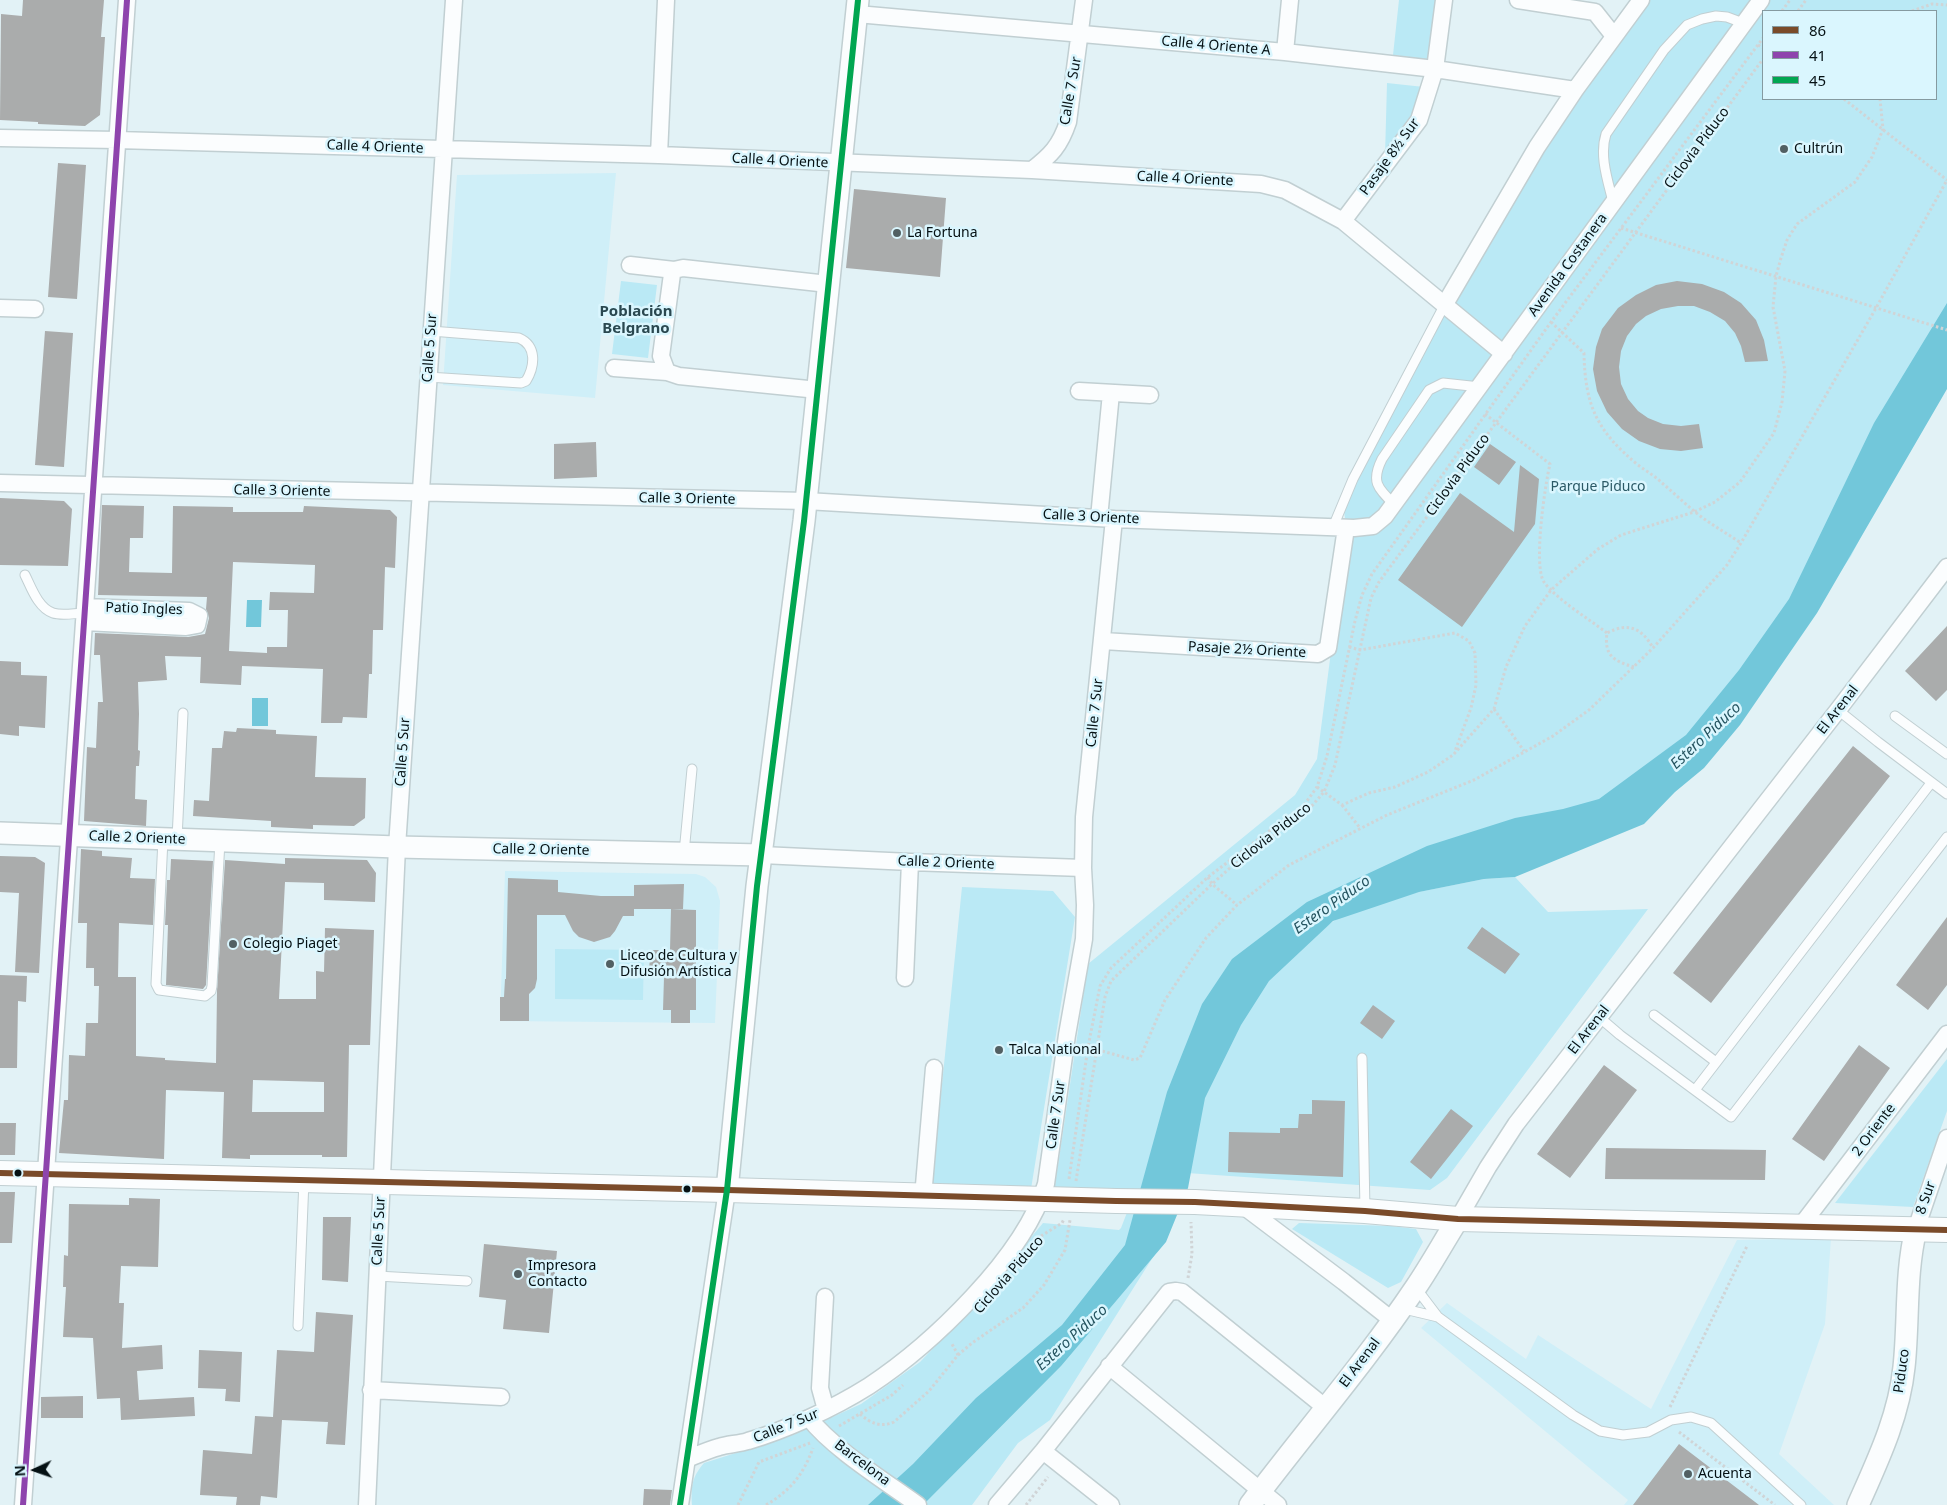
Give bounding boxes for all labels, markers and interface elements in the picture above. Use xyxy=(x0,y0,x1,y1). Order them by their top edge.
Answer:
legend xyxy=(1762,10,1937,100)
text: 86 xyxy=(1809,20,1826,40)
street label: Calle 4 Oriente A xyxy=(1161,33,1271,59)
text: 41 xyxy=(1809,45,1826,65)
street label: Calle 7 Sur xyxy=(1057,55,1085,127)
text: 45 xyxy=(1809,70,1826,90)
street label: Ciclovia Piduco xyxy=(1661,104,1733,192)
street label: Pasaje 8½ Sur xyxy=(1357,115,1423,199)
street label: Calle 4 Oriente xyxy=(326,137,424,157)
place label: Cultrún xyxy=(1794,141,1843,157)
marker: Cultrún xyxy=(1778,143,1790,155)
street label: Calle 4 Oriente xyxy=(731,150,829,172)
street label: Calle 4 Oriente xyxy=(1136,168,1234,190)
street label: Avenida Costanera xyxy=(1525,210,1611,320)
place label: La Fortuna xyxy=(907,225,978,241)
marker: La Fortuna xyxy=(891,227,903,239)
district label: Población Belgrano xyxy=(600,303,672,338)
street label: Calle 5 Sur xyxy=(419,313,441,383)
street label: Ciclovia Piduco xyxy=(1422,431,1494,519)
park label: Parque Piduco xyxy=(1550,479,1646,495)
street label: Calle 3 Oriente xyxy=(233,482,331,500)
street label: Calle 3 Oriente xyxy=(638,490,736,508)
street label: Calle 3 Oriente xyxy=(1042,506,1140,528)
street label: Patio Ingles xyxy=(105,599,183,619)
street label: Pasaje 2½ Oriente xyxy=(1187,639,1307,661)
street label: Calle 7 Sur xyxy=(1083,678,1107,748)
street label: El Arenal xyxy=(1814,682,1862,738)
water label: Estero Piduco xyxy=(1667,699,1745,773)
street label: Calle 5 Sur xyxy=(392,717,414,787)
street label: Ciclovia Piduco xyxy=(1227,799,1315,873)
street label: Calle 2 Oriente xyxy=(88,828,186,848)
street label: Calle 2 Oriente xyxy=(492,841,590,859)
street label: Calle 2 Oriente xyxy=(897,853,995,873)
water label: Estero Piduco xyxy=(1290,872,1374,938)
place label: Colegio Piaget xyxy=(243,936,338,952)
marker: Colegio Piaget xyxy=(227,938,239,950)
place label: Liceo de Cultura y Difusión Artística xyxy=(620,948,737,980)
marker: Liceo de Cultura y Difusión Artística xyxy=(604,958,616,970)
street label: El Arenal xyxy=(1565,1002,1613,1058)
place label: Talca National xyxy=(1009,1042,1101,1058)
marker: Talca National xyxy=(993,1044,1005,1056)
street label: Calle 7 Sur xyxy=(1043,1080,1069,1150)
street label: 2 Oriente xyxy=(1849,1100,1899,1160)
unlabelled marker xyxy=(13,1168,23,1178)
street label: 8 Sur xyxy=(1913,1179,1939,1217)
unlabelled marker xyxy=(682,1184,692,1194)
street label: Calle 5 Sur xyxy=(369,1196,389,1266)
street label: Ciclovia Piduco xyxy=(971,1233,1047,1317)
place label: Impresora Contacto xyxy=(528,1258,596,1290)
marker: Impresora Contacto xyxy=(512,1268,524,1280)
water label: Estero Piduco xyxy=(1033,1301,1111,1375)
street label: El Arenal xyxy=(1336,1335,1384,1391)
street label: Piduco xyxy=(1891,1348,1913,1394)
street label: Calle 7 Sur xyxy=(751,1405,821,1447)
street label: Barcelona xyxy=(831,1437,893,1489)
north arrow xyxy=(10,1445,60,1495)
text: N xyxy=(10,1465,29,1477)
place label: Acuenta xyxy=(1698,1466,1752,1482)
marker: Acuenta xyxy=(1682,1468,1694,1480)

